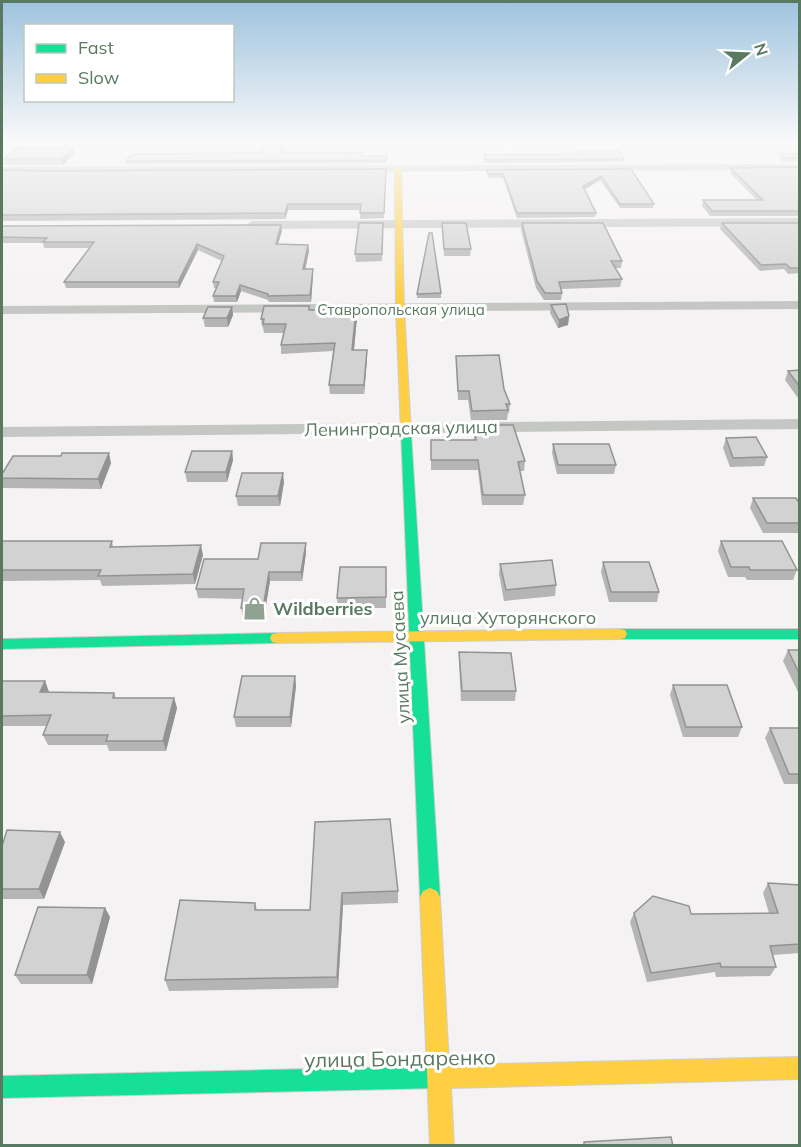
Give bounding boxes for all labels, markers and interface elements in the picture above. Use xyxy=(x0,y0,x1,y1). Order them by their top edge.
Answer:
legend xyxy=(24,24,234,102)
north arrow xyxy=(717,24,777,84)
text: Fast xyxy=(78,36,114,59)
text: N xyxy=(750,41,773,58)
text: Slow xyxy=(78,66,120,89)
street label: Ставропольская улица xyxy=(317,300,485,319)
street label: Ленинградская улица xyxy=(304,415,498,441)
street label: улица Мусаева xyxy=(385,590,415,724)
shop icon: Wildberries xyxy=(242,595,268,621)
place label: Wildberries xyxy=(273,597,373,620)
street label: улица Хуторянского xyxy=(420,606,596,629)
street label: улица Бондаренко xyxy=(304,1043,496,1073)

